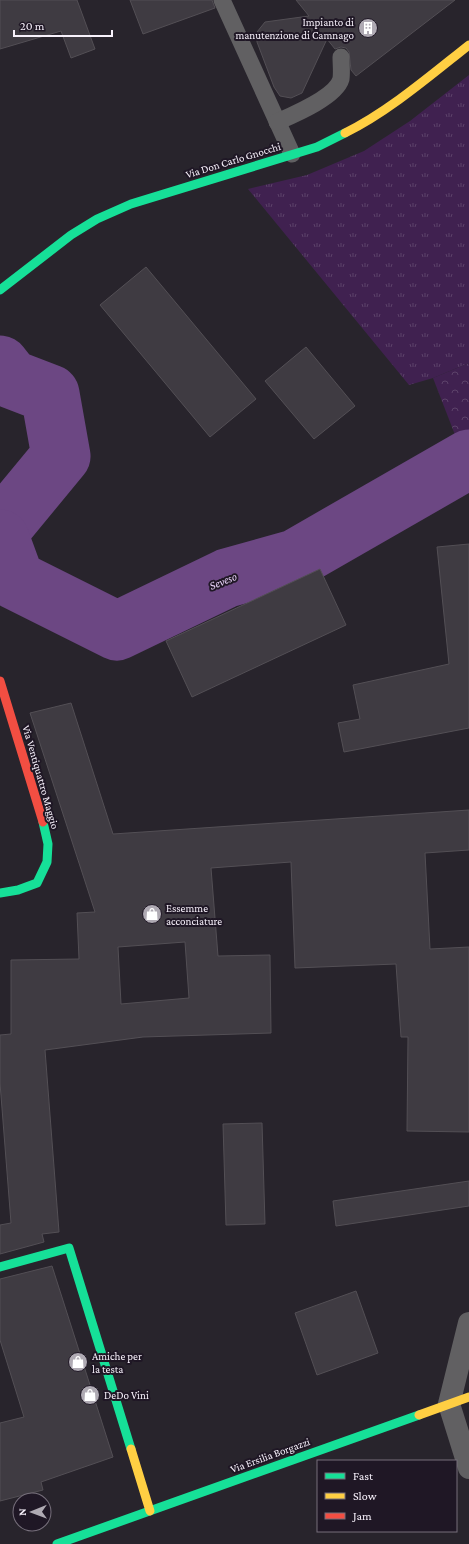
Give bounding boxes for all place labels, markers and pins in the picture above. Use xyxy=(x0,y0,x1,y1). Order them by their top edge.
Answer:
place label: Impianto di manutenzione di Camnago xyxy=(235,16,355,42)
building icon: Impianto di manutenzione di Camnago xyxy=(357,17,379,39)
place label: Essemme acconciature xyxy=(166,902,222,927)
shop icon: Essemme acconciature xyxy=(141,903,163,925)
place label: Amiche per la testa xyxy=(92,1350,142,1375)
shop icon: Amiche per la testa xyxy=(67,1351,89,1373)
shop icon: DeDo Vini xyxy=(79,1384,101,1406)
place label: DeDo Vini xyxy=(104,1389,149,1401)

